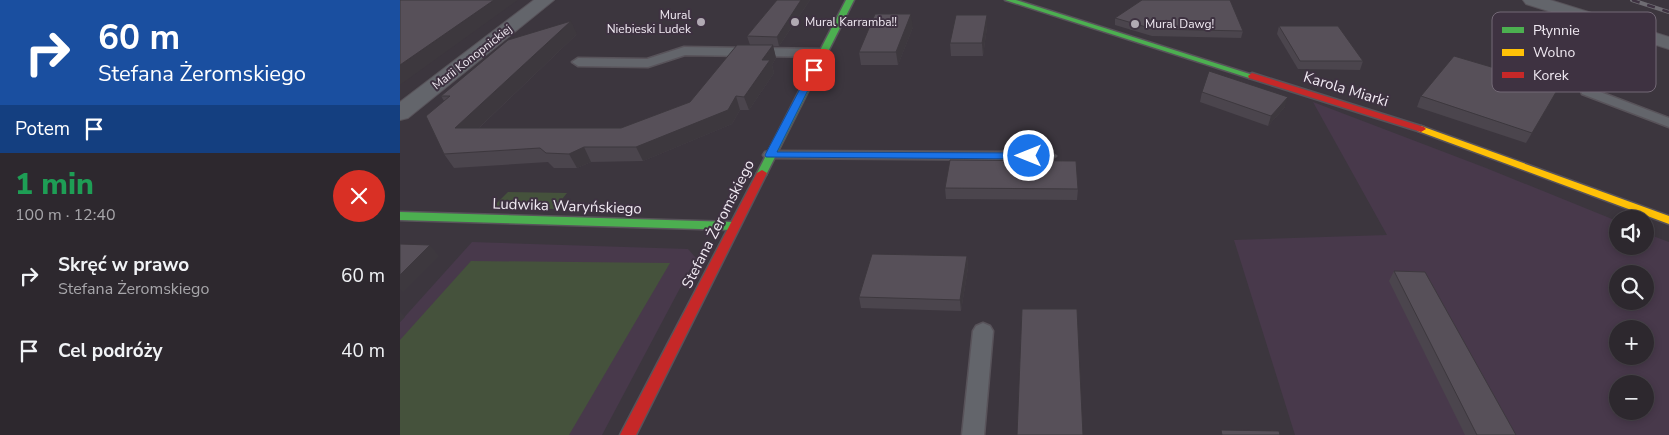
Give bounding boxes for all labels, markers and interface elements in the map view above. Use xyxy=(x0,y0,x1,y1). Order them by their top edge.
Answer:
place label: Mural Niebieski Ludek xyxy=(607,7,692,37)
legend xyxy=(1492,12,1656,92)
text: 60 m xyxy=(98,14,180,61)
place label: Mural Karramba!! xyxy=(805,14,897,30)
marker: Mural Niebieski Ludek xyxy=(695,16,707,28)
marker: Mural Karramba!! xyxy=(789,16,801,28)
place label: Mural Dawg! xyxy=(1145,16,1214,32)
marker: Mural Dawg! xyxy=(1129,18,1141,30)
icon: right xyxy=(15,20,80,85)
street label: Marii Konopnickiej xyxy=(429,21,515,93)
text: Płynnie xyxy=(1533,21,1580,40)
text: Wolno xyxy=(1533,43,1575,62)
pin xyxy=(793,49,835,91)
icon: arrive xyxy=(800,56,828,84)
text: Stefana Żeromskiego xyxy=(98,59,306,89)
text: Korek xyxy=(1533,66,1570,85)
street label: Karola Miarki xyxy=(1301,67,1391,111)
icon: arrive xyxy=(80,115,108,143)
text: Potem xyxy=(15,116,70,142)
position arrow xyxy=(1002,129,1054,181)
street label: Stefana Żeromskiego xyxy=(677,156,759,292)
text: 1 min xyxy=(15,164,94,205)
button: close xyxy=(333,170,385,222)
street label: Ludwika Waryńskiego xyxy=(492,193,642,219)
text: 100 m · 12:40 xyxy=(15,204,116,226)
map controls xyxy=(1609,210,1654,420)
button: sound xyxy=(1609,210,1654,255)
text: Skręć w prawo xyxy=(58,252,189,278)
icon: right xyxy=(15,262,43,290)
text: 60 m xyxy=(341,263,385,289)
button: search xyxy=(1609,265,1654,310)
text: Stefana Żeromskiego xyxy=(58,278,209,300)
button: + xyxy=(1609,320,1654,365)
icon: arrive xyxy=(15,337,43,365)
text: Cel podróży xyxy=(58,338,162,364)
text: 40 m xyxy=(341,338,385,364)
button: − xyxy=(1609,375,1654,420)

